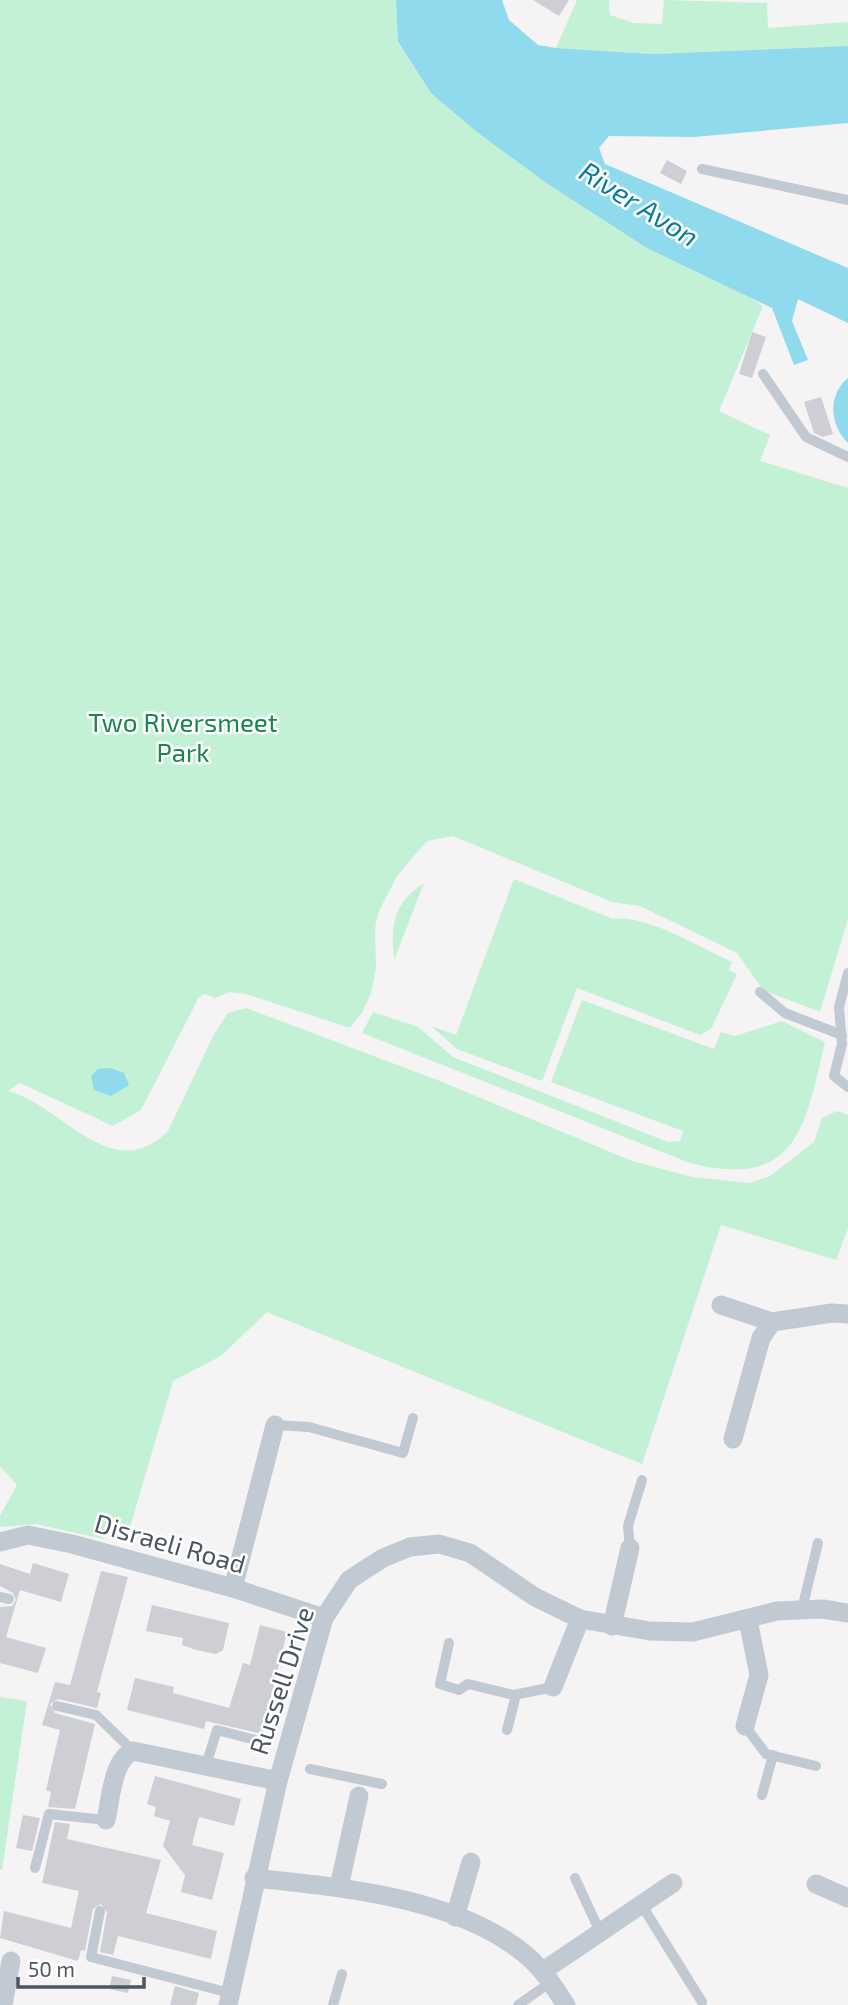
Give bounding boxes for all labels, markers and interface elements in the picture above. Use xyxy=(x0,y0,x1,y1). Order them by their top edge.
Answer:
water label: River Avon xyxy=(574,153,705,253)
park label: Two Riversmeet Park xyxy=(88,706,278,767)
street label: Disraeli Road xyxy=(91,1506,249,1579)
street label: Russell Drive xyxy=(242,1603,319,1758)
scale bar xyxy=(18,1946,144,1990)
text: 50 m xyxy=(28,1956,75,1981)

